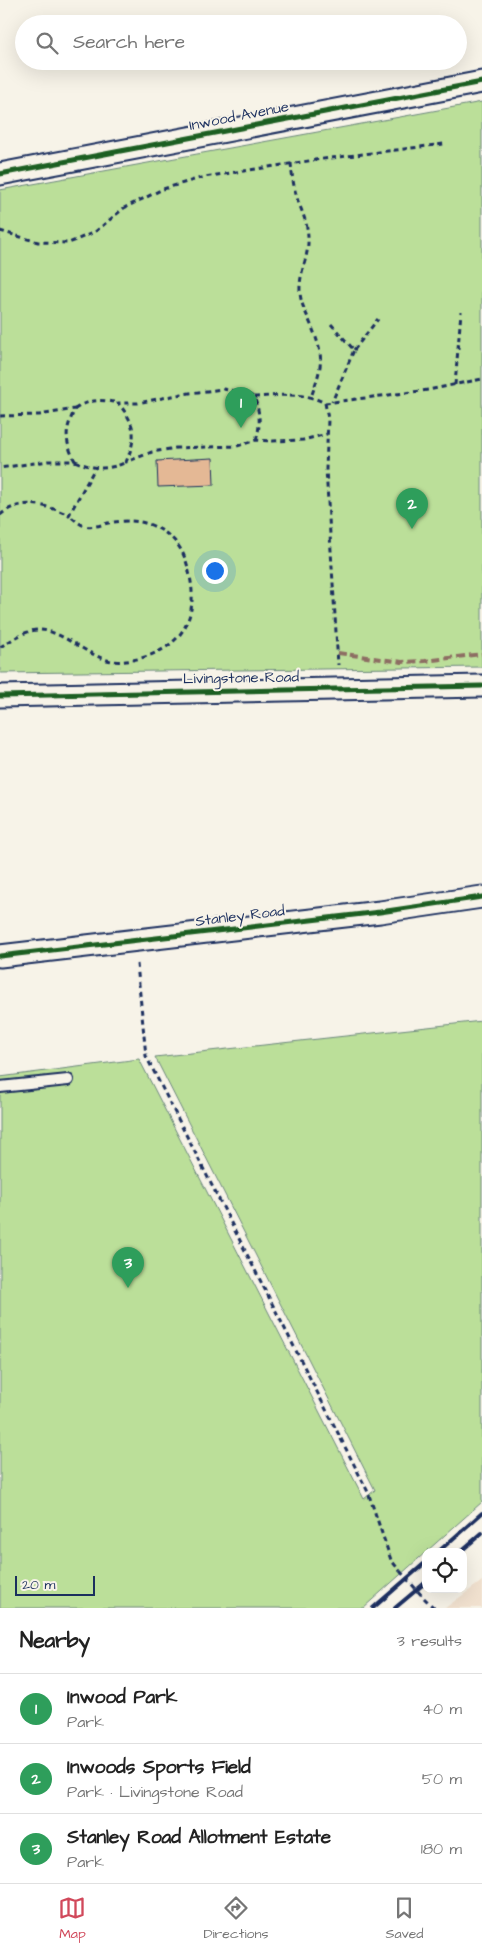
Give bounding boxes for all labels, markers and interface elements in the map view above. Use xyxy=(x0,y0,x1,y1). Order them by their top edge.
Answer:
search box xyxy=(15,15,467,70)
icon: search xyxy=(33,29,61,57)
text: Search here xyxy=(73,29,185,56)
street label: Inwood Avenue xyxy=(187,96,291,136)
pin: 1 xyxy=(225,387,257,428)
pin: 2 xyxy=(396,488,428,529)
your location xyxy=(202,558,228,584)
street label: Livingstone Road xyxy=(183,666,300,691)
street label: Stanley Road xyxy=(194,900,286,933)
pin: 3 xyxy=(112,1247,144,1288)
map controls xyxy=(422,1548,467,1593)
button: locate xyxy=(422,1548,467,1593)
scale bar xyxy=(15,1573,95,1596)
text: 20 m xyxy=(22,1575,55,1595)
text: Nearby xyxy=(20,1626,90,1655)
text: 3 results xyxy=(397,1630,462,1652)
text: Inwood Park xyxy=(67,1684,177,1711)
text: 1 xyxy=(35,1698,37,1720)
text: 40 m xyxy=(422,1698,462,1720)
text: Park xyxy=(67,1711,104,1733)
text: Inwoods Sports Field xyxy=(67,1754,251,1781)
text: 2 xyxy=(31,1768,41,1790)
text: 50 m xyxy=(422,1768,462,1790)
text: Park · Livingstone Road xyxy=(67,1781,243,1803)
text: Stanley Road Allotment Estate xyxy=(67,1824,331,1851)
text: 3 xyxy=(32,1838,40,1860)
text: 180 m xyxy=(421,1838,462,1860)
text: Park xyxy=(67,1851,104,1873)
tab: Map xyxy=(58,1894,86,1944)
tab: Directions xyxy=(203,1894,268,1944)
tab: Saved xyxy=(385,1894,424,1944)

